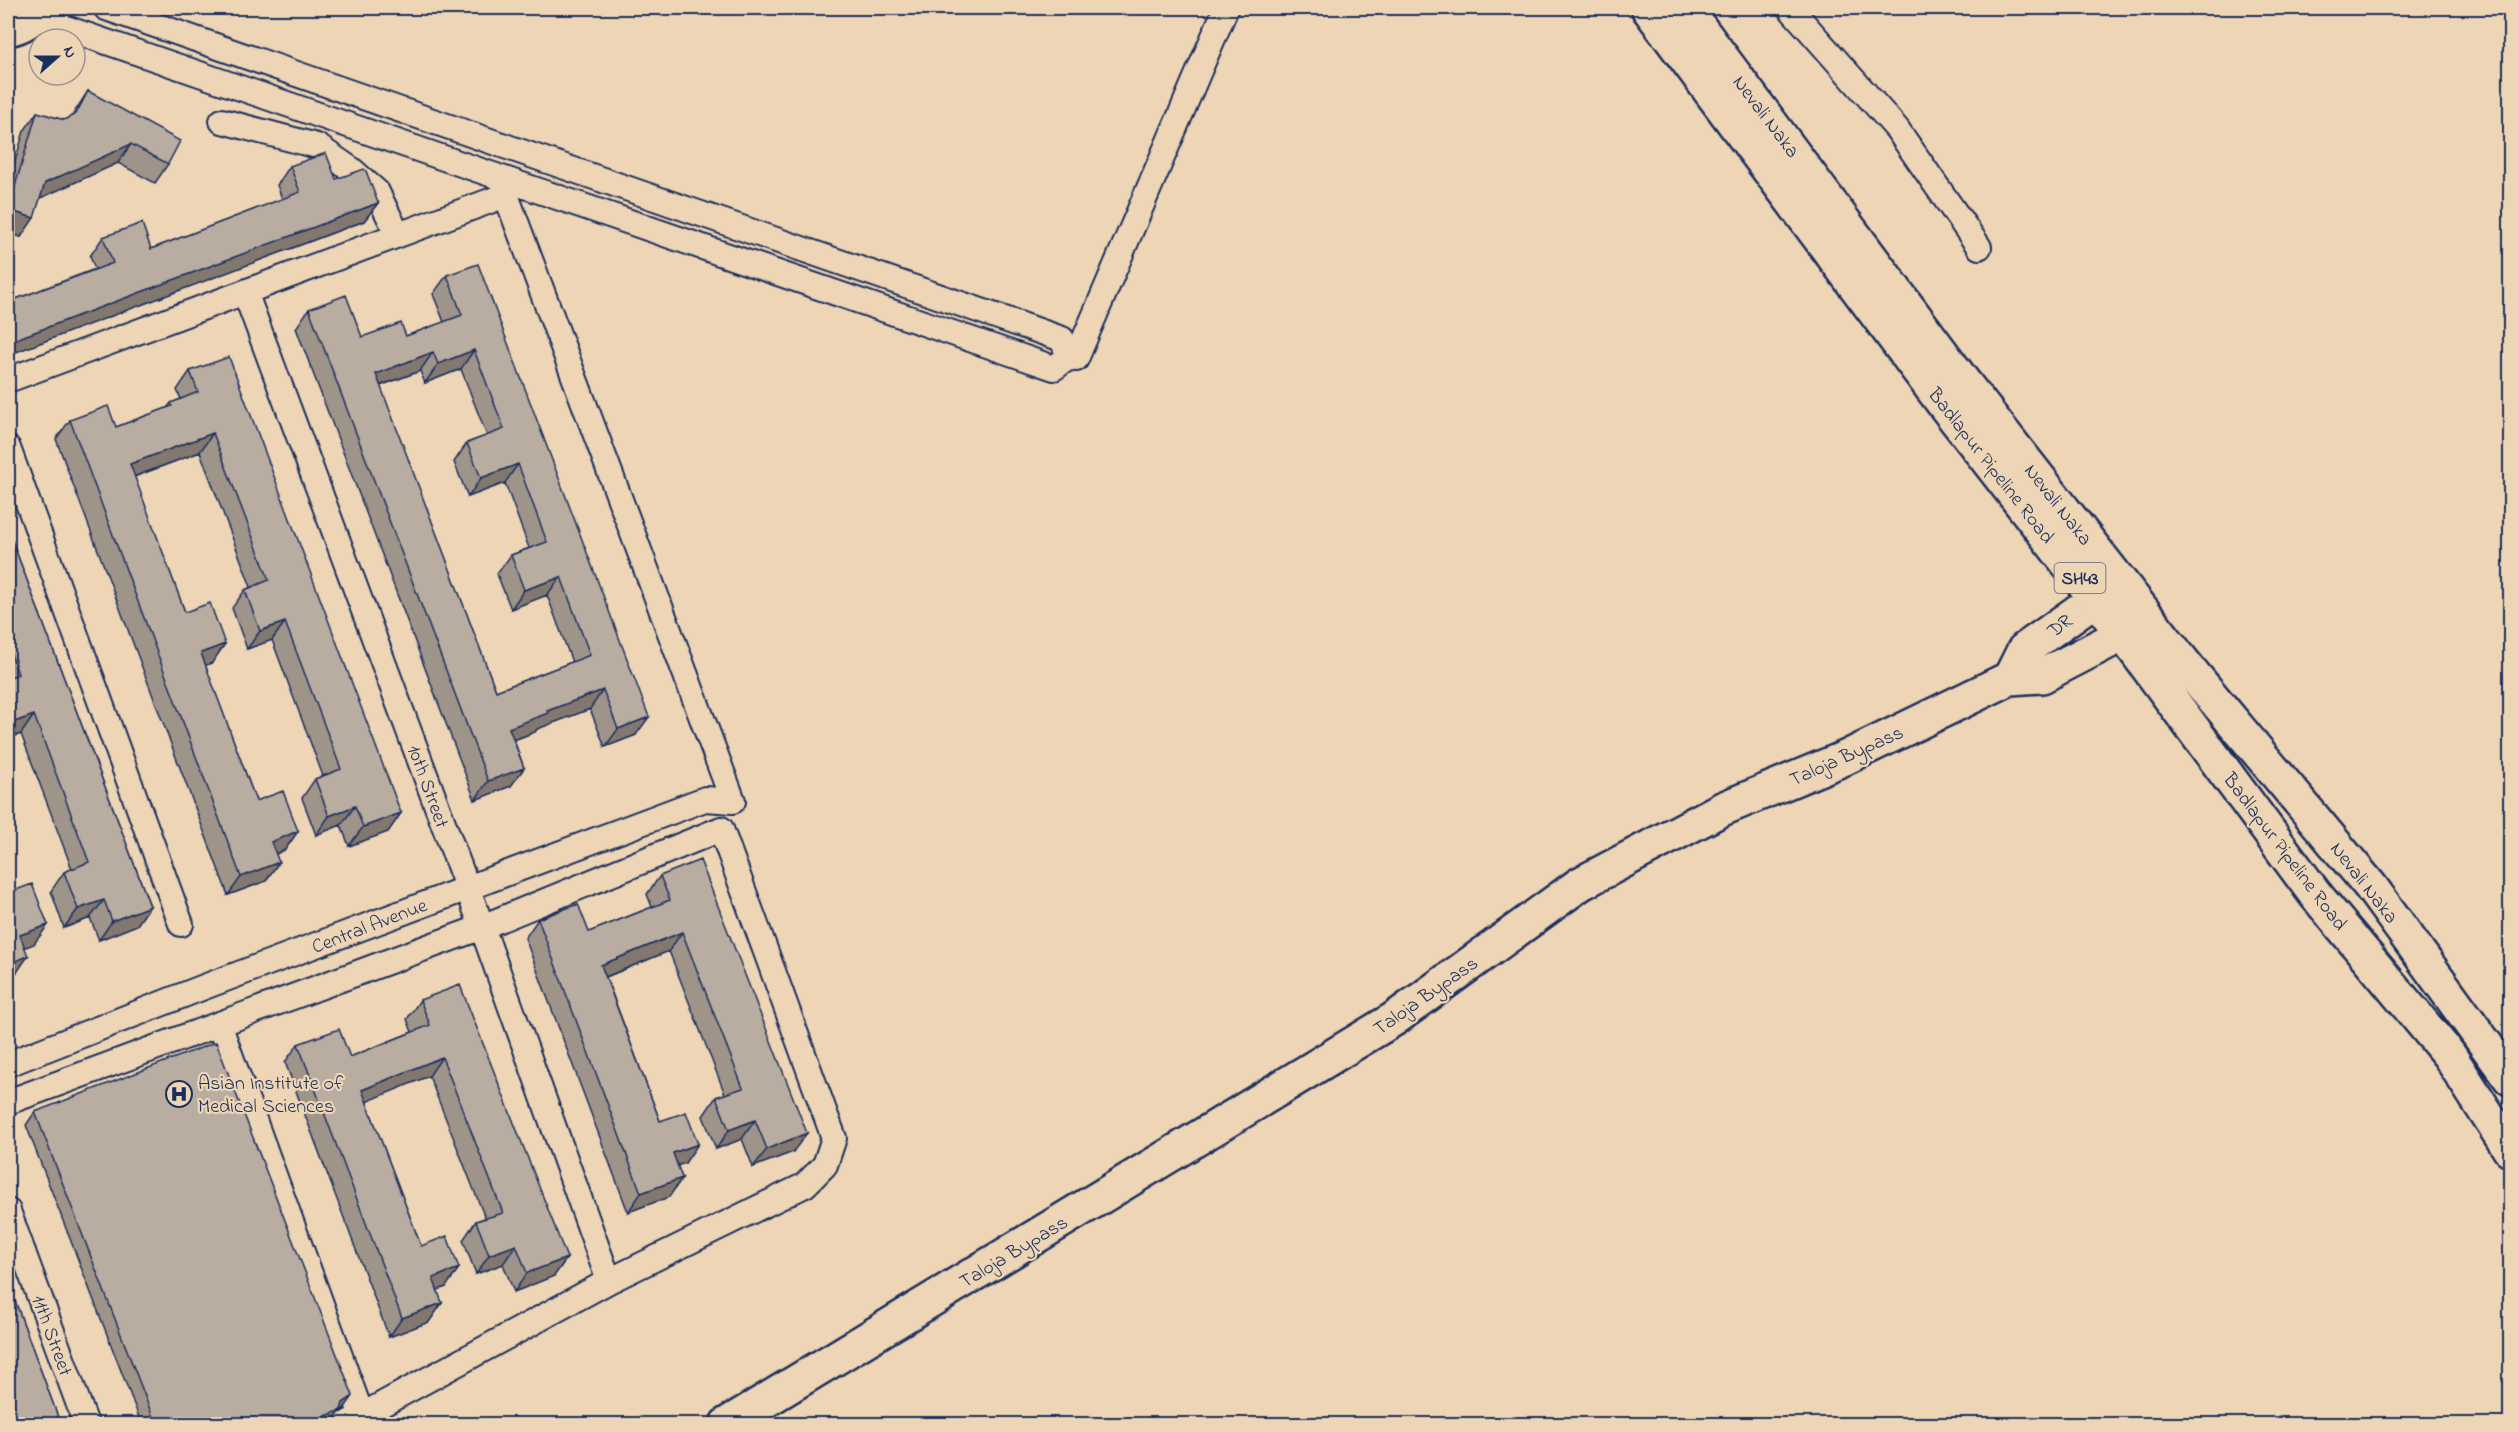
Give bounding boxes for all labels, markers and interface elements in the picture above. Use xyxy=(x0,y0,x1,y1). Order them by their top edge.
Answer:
north arrow xyxy=(27,27,87,87)
text: N xyxy=(56,43,82,62)
street label: Nevali Naka xyxy=(1724,70,1806,165)
street label: Badlapur Pipeline Road xyxy=(1919,381,2060,551)
street label: Nevali Naka xyxy=(2016,458,2098,553)
road number: SH43 xyxy=(2054,563,2106,593)
street label: DR xyxy=(2041,607,2080,647)
street label: Taloja Bypass xyxy=(1785,719,1909,795)
street label: 10th Street xyxy=(398,741,455,833)
street label: Badlapur Pipeline Road xyxy=(2214,767,2353,938)
street label: Nevali Naka xyxy=(2322,836,2404,931)
street label: Central Avenue xyxy=(308,892,432,963)
street label: Taloja Bypass xyxy=(1368,950,1485,1044)
place label: Asian Institute of Medical Sciences xyxy=(198,1070,344,1122)
hospital icon: Asian Institute of Medical Sciences xyxy=(164,1079,194,1109)
street label: Taloja Bypass xyxy=(955,1209,1074,1297)
street label: 11th Street xyxy=(23,1291,79,1381)

